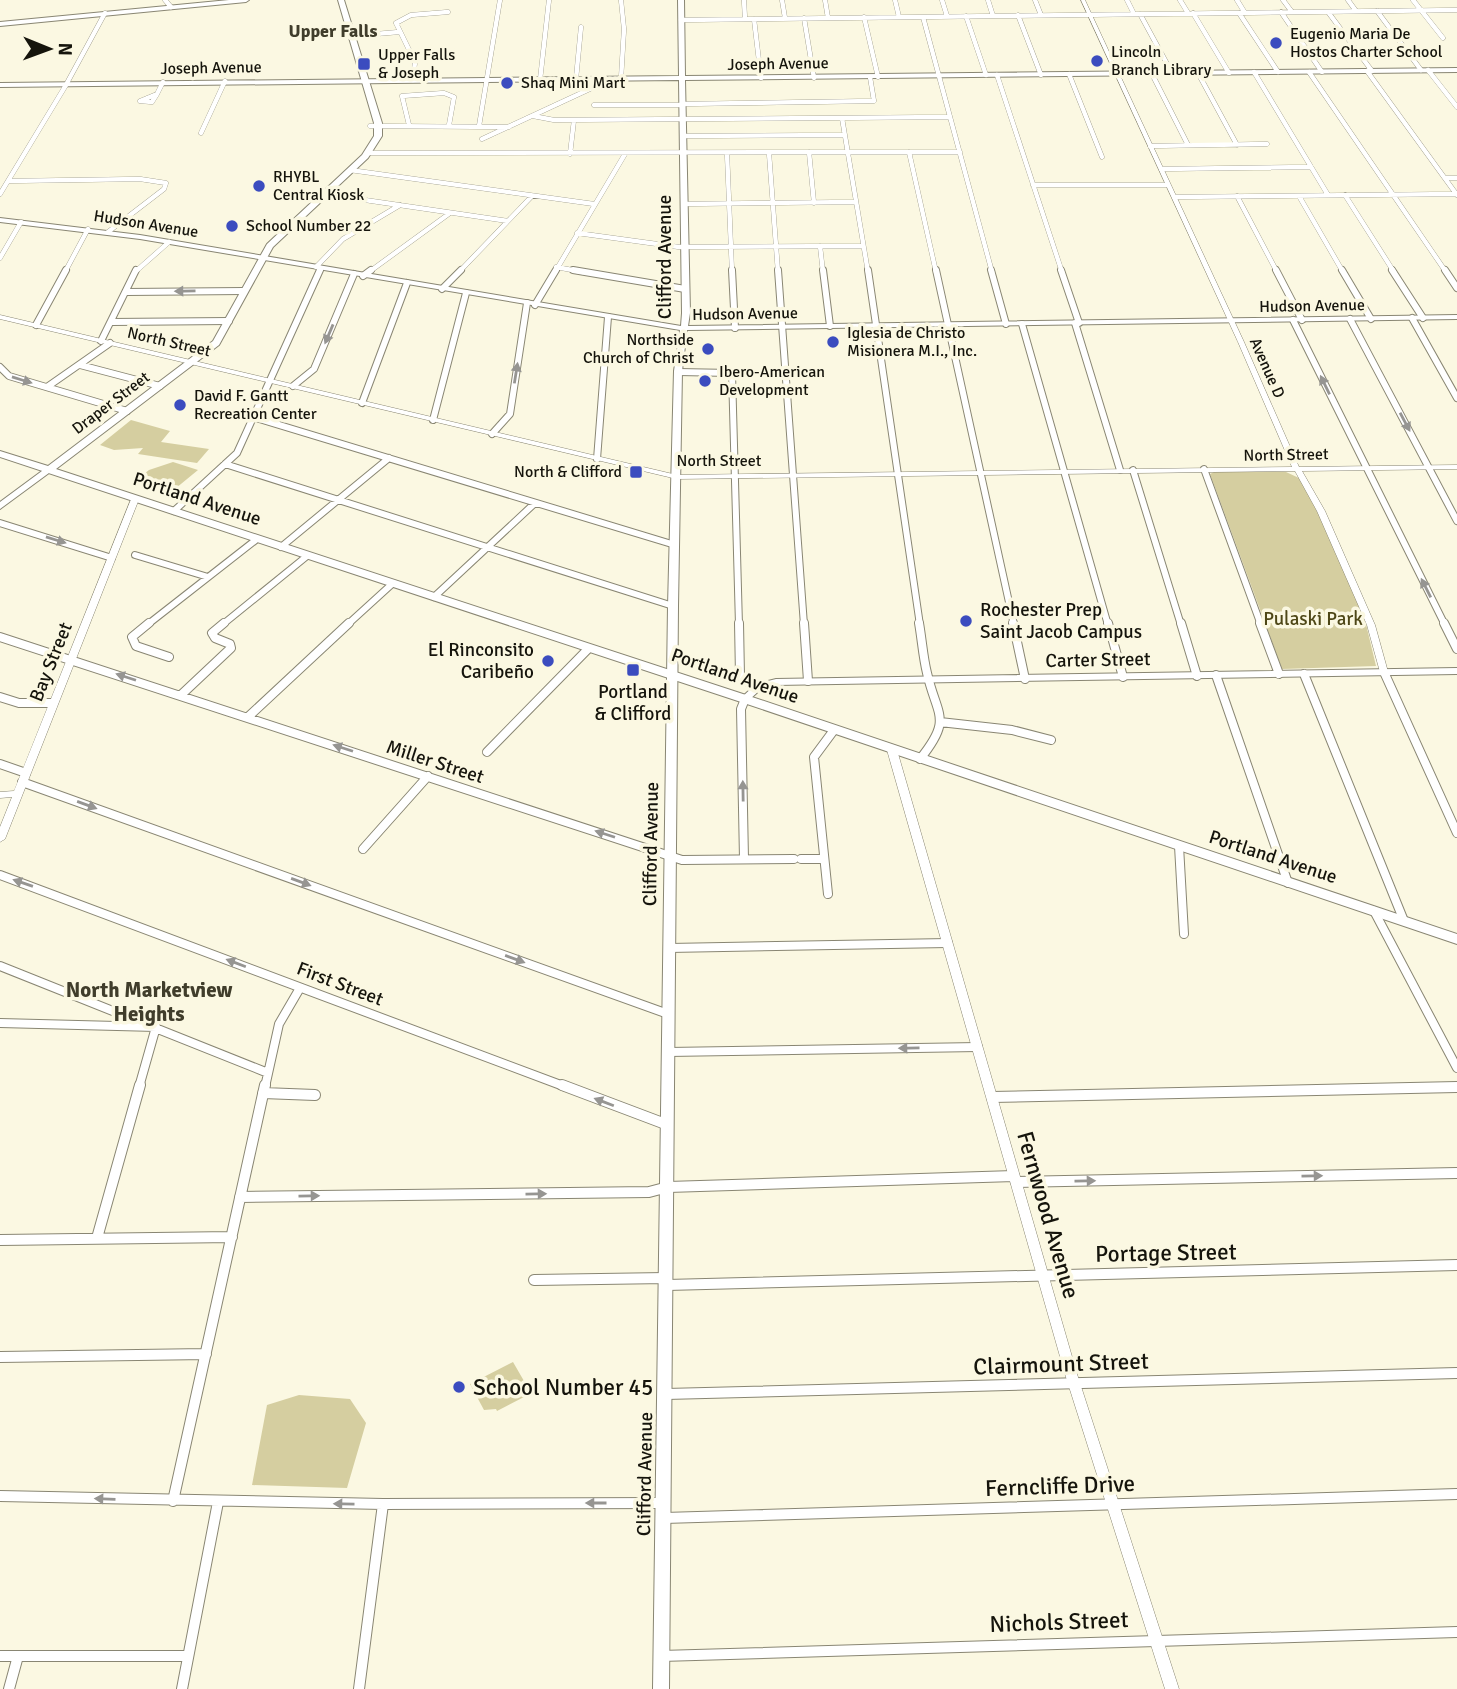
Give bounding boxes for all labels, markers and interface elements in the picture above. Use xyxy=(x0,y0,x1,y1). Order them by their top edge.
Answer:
north arrow xyxy=(14,14,84,84)
district label: Upper Falls xyxy=(289,20,377,42)
place label: Eugenio Maria De Hostos Charter School xyxy=(1290,24,1443,62)
marker: Eugenio Maria De Hostos Charter School xyxy=(1268,35,1284,51)
text: N xyxy=(53,42,77,56)
place label: Lincoln Branch Library xyxy=(1111,42,1212,80)
place label: Upper Falls & Joseph xyxy=(378,45,455,83)
street label: Joseph Avenue xyxy=(727,53,829,75)
marker: Lincoln Branch Library xyxy=(1089,53,1105,69)
marker: Upper Falls & Joseph xyxy=(356,56,372,72)
street label: Joseph Avenue xyxy=(160,57,262,79)
place label: Shaq Mini Mart xyxy=(521,73,626,93)
marker: Shaq Mini Mart xyxy=(499,75,515,91)
place label: RHYBL Central Kiosk xyxy=(273,167,364,205)
marker: RHYBL Central Kiosk xyxy=(251,178,267,194)
street label: Clifford Avenue xyxy=(653,195,677,319)
street label: Hudson Avenue xyxy=(92,206,200,242)
place label: School Number 22 xyxy=(246,216,372,236)
marker: School Number 22 xyxy=(224,218,240,234)
one-way arrow xyxy=(174,285,196,297)
street label: Hudson Avenue xyxy=(1259,295,1365,317)
street label: Hudson Avenue xyxy=(692,303,798,325)
street label: North Street xyxy=(125,323,213,361)
place label: Iglesia de Christo Misionera M.I., Inc. xyxy=(847,323,977,361)
one-way arrow xyxy=(323,324,334,345)
place label: Northside Church of Christ xyxy=(583,330,694,368)
marker: Iglesia de Christo Misionera M.I., Inc. xyxy=(825,334,841,350)
street label: Avenue D xyxy=(1245,335,1289,401)
marker: Northside Church of Christ xyxy=(700,341,716,357)
one-way arrow xyxy=(511,362,522,384)
place label: Ibero-American Development xyxy=(719,362,825,400)
street label: Draper Street xyxy=(68,367,154,439)
marker: Ibero-American Development xyxy=(697,373,713,389)
one-way arrow xyxy=(12,375,33,385)
one-way arrow xyxy=(1319,375,1331,395)
place label: David F. Gantt Recreation Center xyxy=(194,386,317,424)
marker: David F. Gantt Recreation Center xyxy=(172,397,188,413)
one-way arrow xyxy=(1399,412,1411,432)
street label: North Street xyxy=(1243,444,1329,466)
street label: North Street xyxy=(677,451,762,471)
place label: North & Clifford xyxy=(514,462,622,482)
marker: North & Clifford xyxy=(628,464,644,480)
street label: Portland Avenue xyxy=(130,467,264,531)
one-way arrow xyxy=(46,536,67,546)
one-way arrow xyxy=(1421,578,1432,598)
place label: Rochester Prep Saint Jacob Campus xyxy=(980,598,1142,644)
park label: Pulaski Park xyxy=(1263,607,1363,631)
marker: Rochester Prep Saint Jacob Campus xyxy=(958,613,974,629)
street label: Bay Street xyxy=(24,618,78,705)
place label: El Rinconsito Caribeño xyxy=(428,638,534,684)
street label: Portland Avenue xyxy=(668,643,802,709)
street label: Carter Street xyxy=(1045,647,1151,673)
marker: El Rinconsito Caribeño xyxy=(540,653,556,669)
marker: Portland & Clifford xyxy=(625,662,641,678)
one-way arrow xyxy=(116,672,137,682)
place label: Portland & Clifford xyxy=(595,680,671,726)
street label: Miller Street xyxy=(383,735,487,789)
one-way arrow xyxy=(332,742,353,753)
one-way arrow xyxy=(737,780,749,802)
street label: Clifford Avenue xyxy=(638,782,664,906)
one-way arrow xyxy=(76,800,97,811)
street label: Portland Avenue xyxy=(1206,825,1340,889)
one-way arrow xyxy=(595,828,616,839)
one-way arrow xyxy=(290,876,311,887)
one-way arrow xyxy=(13,877,34,888)
one-way arrow xyxy=(504,953,525,964)
street label: First Street xyxy=(293,957,387,1012)
one-way arrow xyxy=(226,958,247,969)
district label: North Marketview Heights xyxy=(66,977,232,1027)
one-way arrow xyxy=(898,1043,920,1054)
one-way arrow xyxy=(594,1096,615,1107)
street label: Fernwood Avenue xyxy=(1010,1128,1086,1302)
one-way arrow xyxy=(1301,1170,1323,1182)
one-way arrow xyxy=(1074,1175,1096,1187)
one-way arrow xyxy=(525,1188,547,1200)
one-way arrow xyxy=(298,1190,320,1202)
street label: Portage Street xyxy=(1095,1237,1237,1269)
street label: Clairmount Street xyxy=(973,1346,1149,1382)
place label: School Number 45 xyxy=(473,1373,653,1402)
marker: School Number 45 xyxy=(451,1379,467,1395)
street label: Clifford Avenue xyxy=(632,1412,658,1536)
street label: Ferncliffe Drive xyxy=(985,1469,1135,1503)
one-way arrow xyxy=(94,1493,116,1505)
one-way arrow xyxy=(585,1497,607,1509)
one-way arrow xyxy=(333,1498,355,1510)
street label: Nichols Street xyxy=(989,1605,1129,1639)

